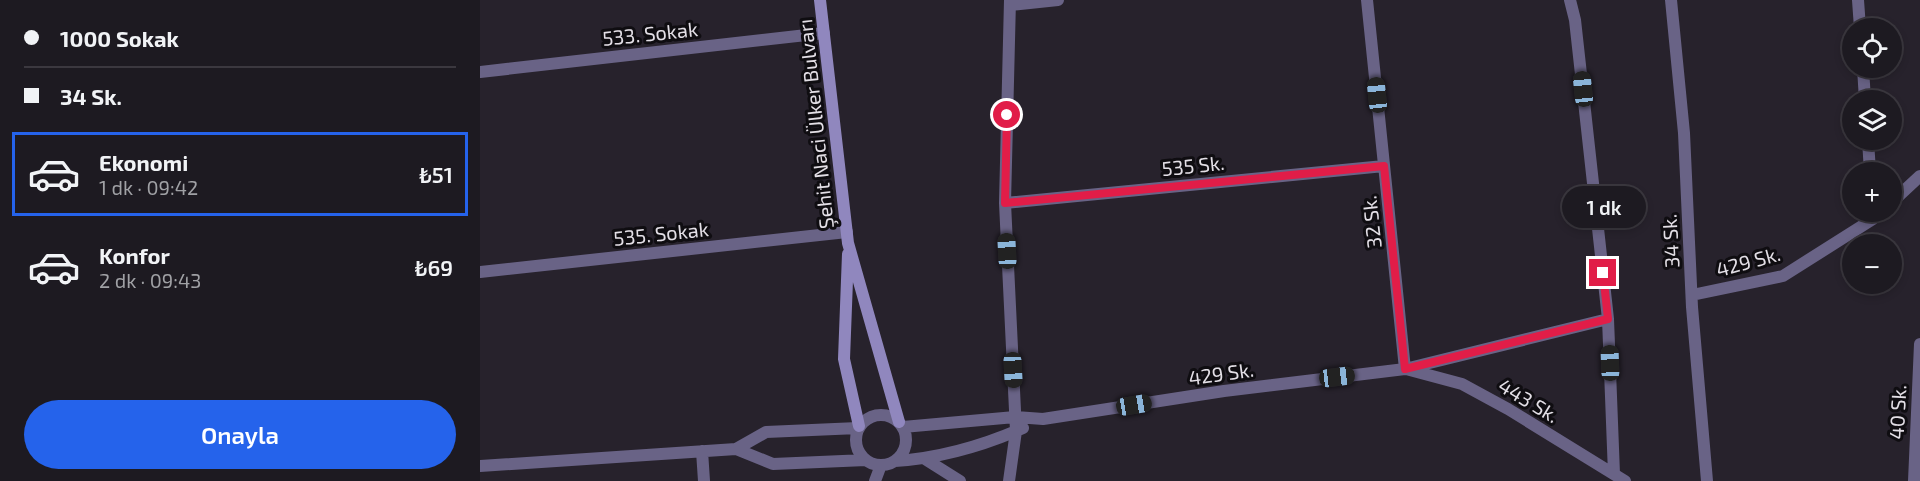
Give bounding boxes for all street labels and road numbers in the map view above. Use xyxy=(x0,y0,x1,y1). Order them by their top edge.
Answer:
street label: 533. Sokak xyxy=(601,16,699,50)
street label: Şehit Naci Ülker Bulvarı xyxy=(792,18,839,230)
street label: 535 Sk. xyxy=(1160,150,1226,180)
street label: 32 Sk. xyxy=(1356,194,1386,250)
street label: 34 Sk. xyxy=(1657,213,1683,269)
street label: 535. Sokak xyxy=(612,216,710,250)
street label: 429 Sk. xyxy=(1713,241,1783,281)
street label: 429 Sk. xyxy=(1187,357,1255,389)
street label: 443 Sk. xyxy=(1494,373,1564,427)
street label: 40 Sk. xyxy=(1884,384,1910,440)

